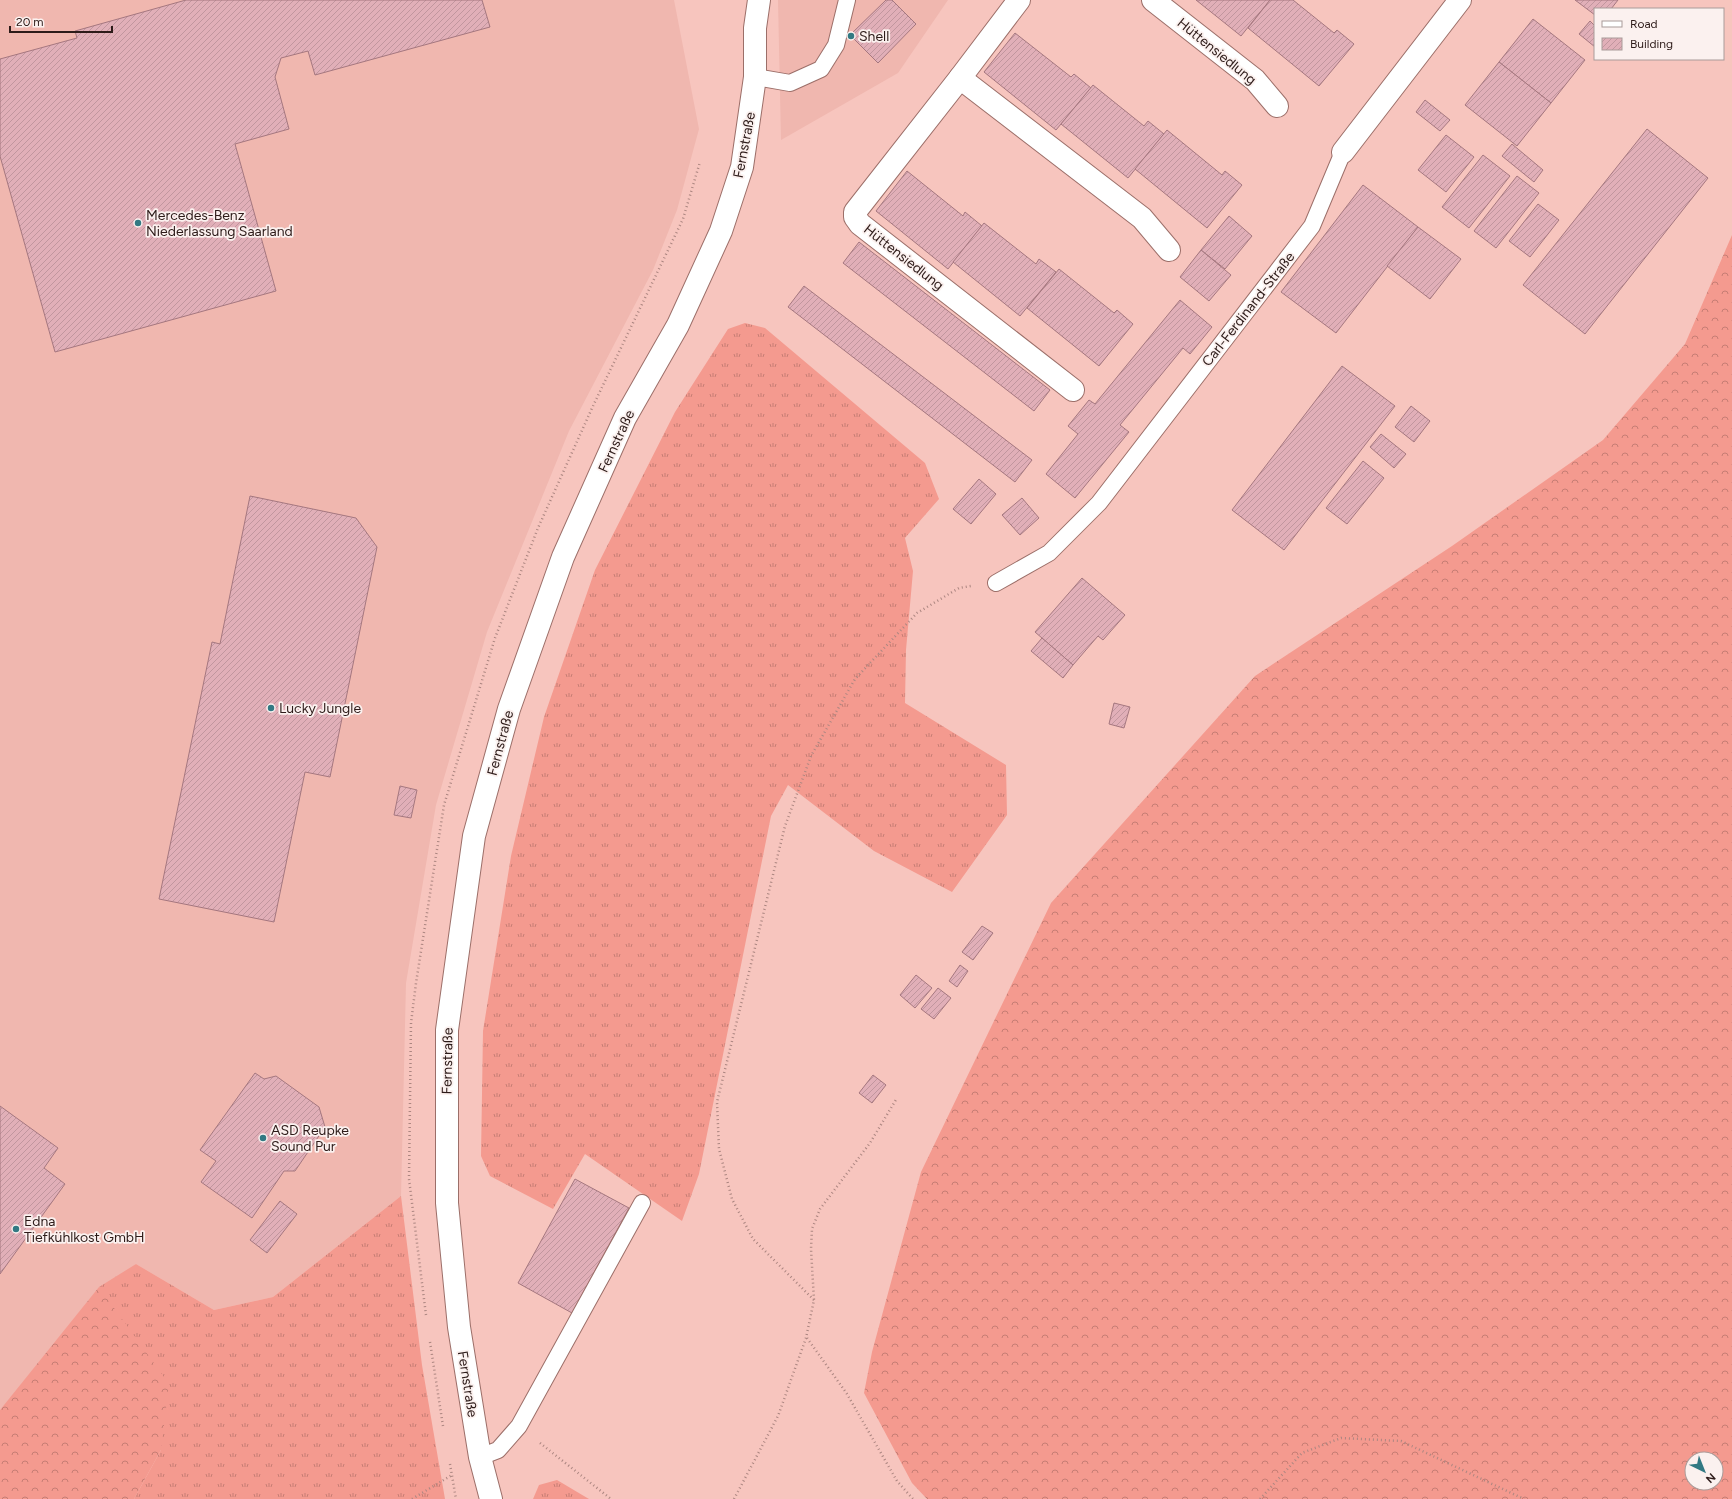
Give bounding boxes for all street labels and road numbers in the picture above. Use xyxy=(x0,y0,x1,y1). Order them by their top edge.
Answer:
street label: Hüttensiedlung xyxy=(1174,14,1260,88)
street label: Fernstraße xyxy=(730,110,759,180)
street label: Hüttensiedlung xyxy=(860,221,947,294)
street label: Carl-Ferdinand-Straße xyxy=(1198,249,1299,370)
street label: Fernstraße xyxy=(595,407,638,475)
street label: Fernstraße xyxy=(484,708,517,778)
street label: Fernstraße xyxy=(438,1027,457,1095)
street label: Fernstraße xyxy=(454,1350,481,1419)

